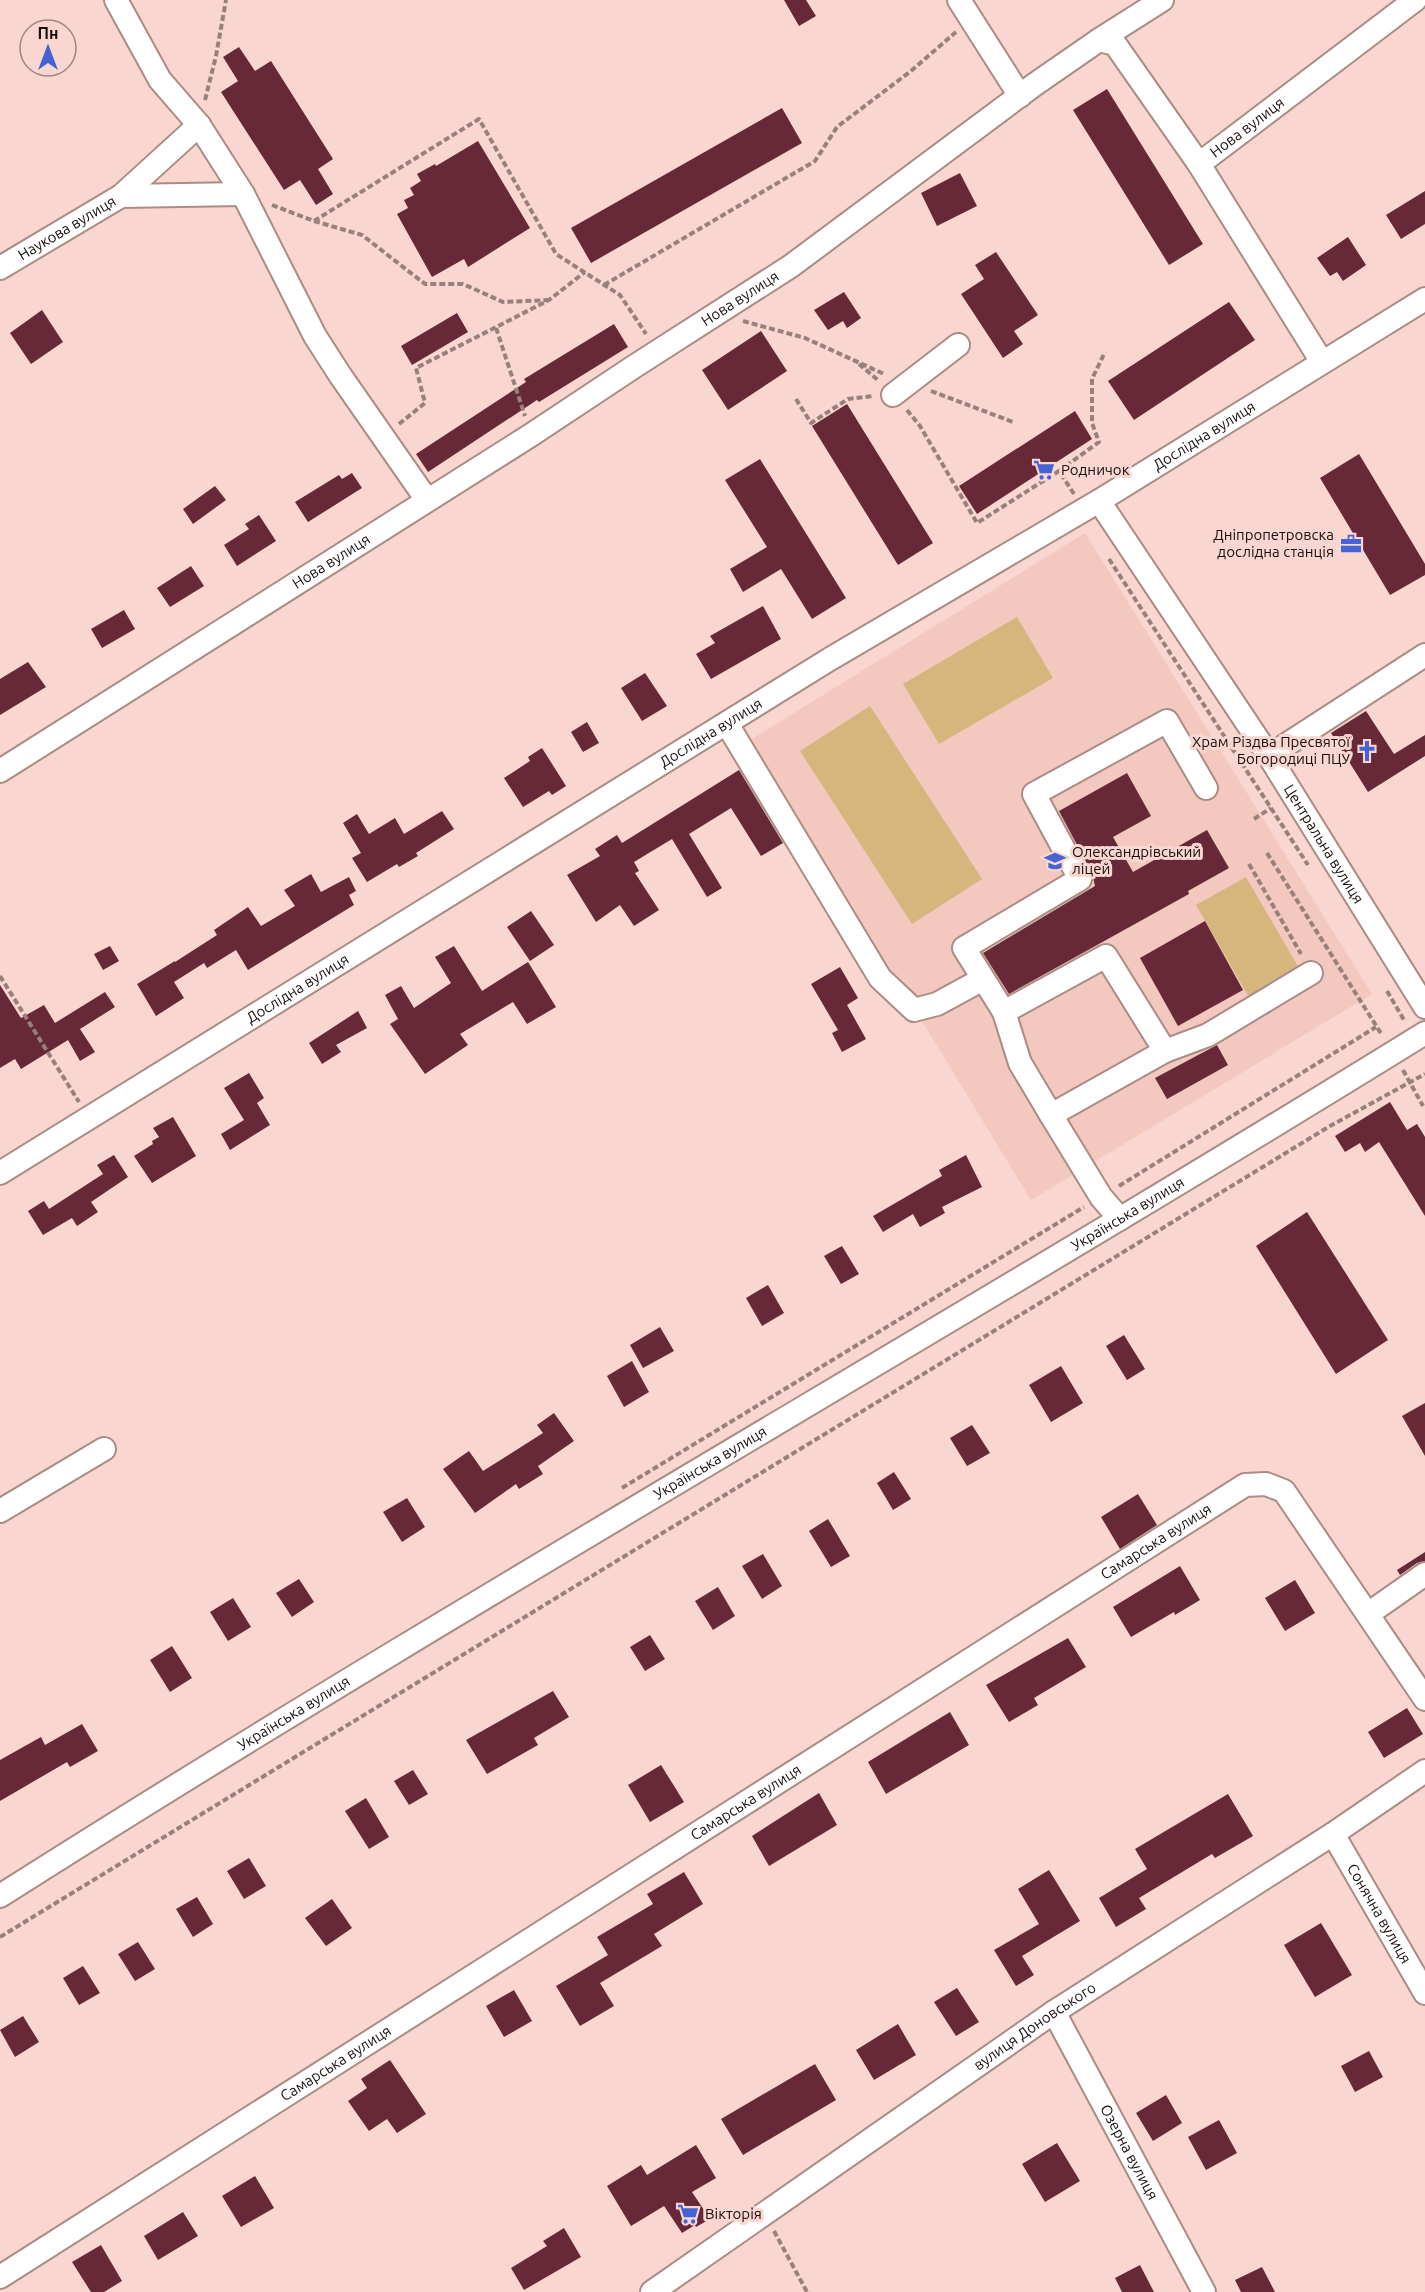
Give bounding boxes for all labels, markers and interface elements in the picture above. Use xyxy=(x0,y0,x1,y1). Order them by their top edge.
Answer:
north arrow xyxy=(18,18,78,78)
text: Пн xyxy=(38,24,58,42)
street label: Нова вулиця xyxy=(1207,94,1287,161)
street label: Наукова вулиця xyxy=(15,192,119,263)
street label: Нова вулиця xyxy=(698,267,782,329)
street label: Дослідна вулиця xyxy=(1150,397,1258,474)
supermarket icon: Родничок xyxy=(1032,458,1056,482)
place label: Родничок xyxy=(1061,461,1130,478)
place label: Дніпропетровска дослідна станція xyxy=(1213,526,1334,560)
street label: Нова вулиця xyxy=(289,530,373,592)
office icon: Дніпропетровска дослідна станція xyxy=(1339,532,1363,556)
street label: Дослідна вулиця xyxy=(656,694,765,771)
place label: Храм Різдва Пресвятої Богородиці ПЦУ xyxy=(1192,733,1351,767)
church icon: Храм Різдва Пресвятої Богородиці ПЦУ xyxy=(1355,739,1379,763)
street label: Центральна вулиця xyxy=(1281,781,1367,906)
place label: Олександрівський ліцей xyxy=(1072,843,1201,877)
school or university icon: Олександрівський ліцей xyxy=(1043,849,1067,873)
street label: Дослідна вулиця xyxy=(243,950,352,1026)
street label: Українська вулиця xyxy=(1068,1173,1187,1254)
street label: Українська вулиця xyxy=(651,1422,770,1503)
street label: Самарська вулиця xyxy=(1097,1500,1214,1583)
street label: Українська вулиця xyxy=(234,1672,353,1754)
street label: Самарська вулиця xyxy=(687,1761,804,1844)
street label: Сонячна вулиця xyxy=(1344,1861,1415,1966)
street label: вулиця Доновського xyxy=(970,1979,1099,2073)
street label: Самарська вулиця xyxy=(277,2022,394,2104)
street label: Озерна вулиця xyxy=(1097,2101,1162,2202)
supermarket icon: Вікторія xyxy=(676,2202,700,2226)
place label: Вікторія xyxy=(705,2205,762,2222)

